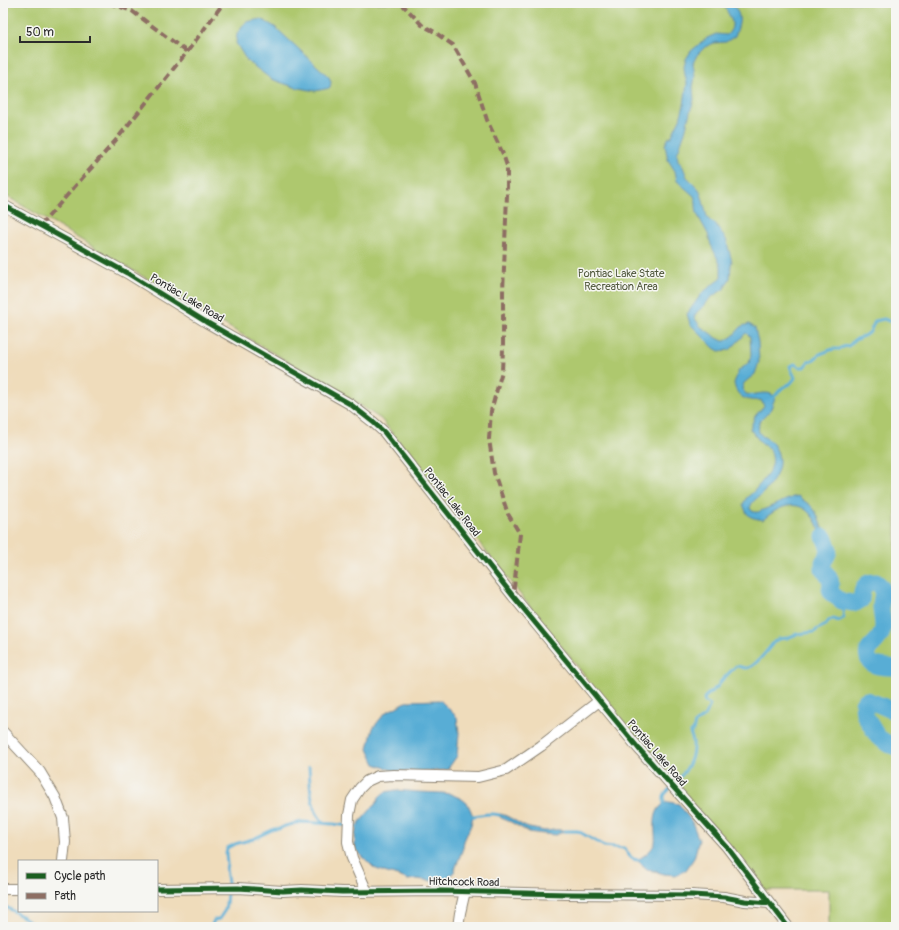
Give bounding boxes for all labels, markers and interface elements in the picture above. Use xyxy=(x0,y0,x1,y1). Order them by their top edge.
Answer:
scale bar xyxy=(20,18,90,44)
text: 50 m xyxy=(26,25,54,40)
park label: Pontiac Lake State Recreation Area xyxy=(578,267,665,293)
street label: Pontiac Lake Road xyxy=(148,271,226,325)
street label: Pontiac Lake Road xyxy=(421,465,483,539)
street label: Pontiac Lake Road xyxy=(625,717,689,789)
legend xyxy=(18,860,158,912)
text: Cycle path xyxy=(54,869,106,884)
street label: Hitchcock Road xyxy=(428,875,500,889)
text: Path xyxy=(54,889,76,904)

